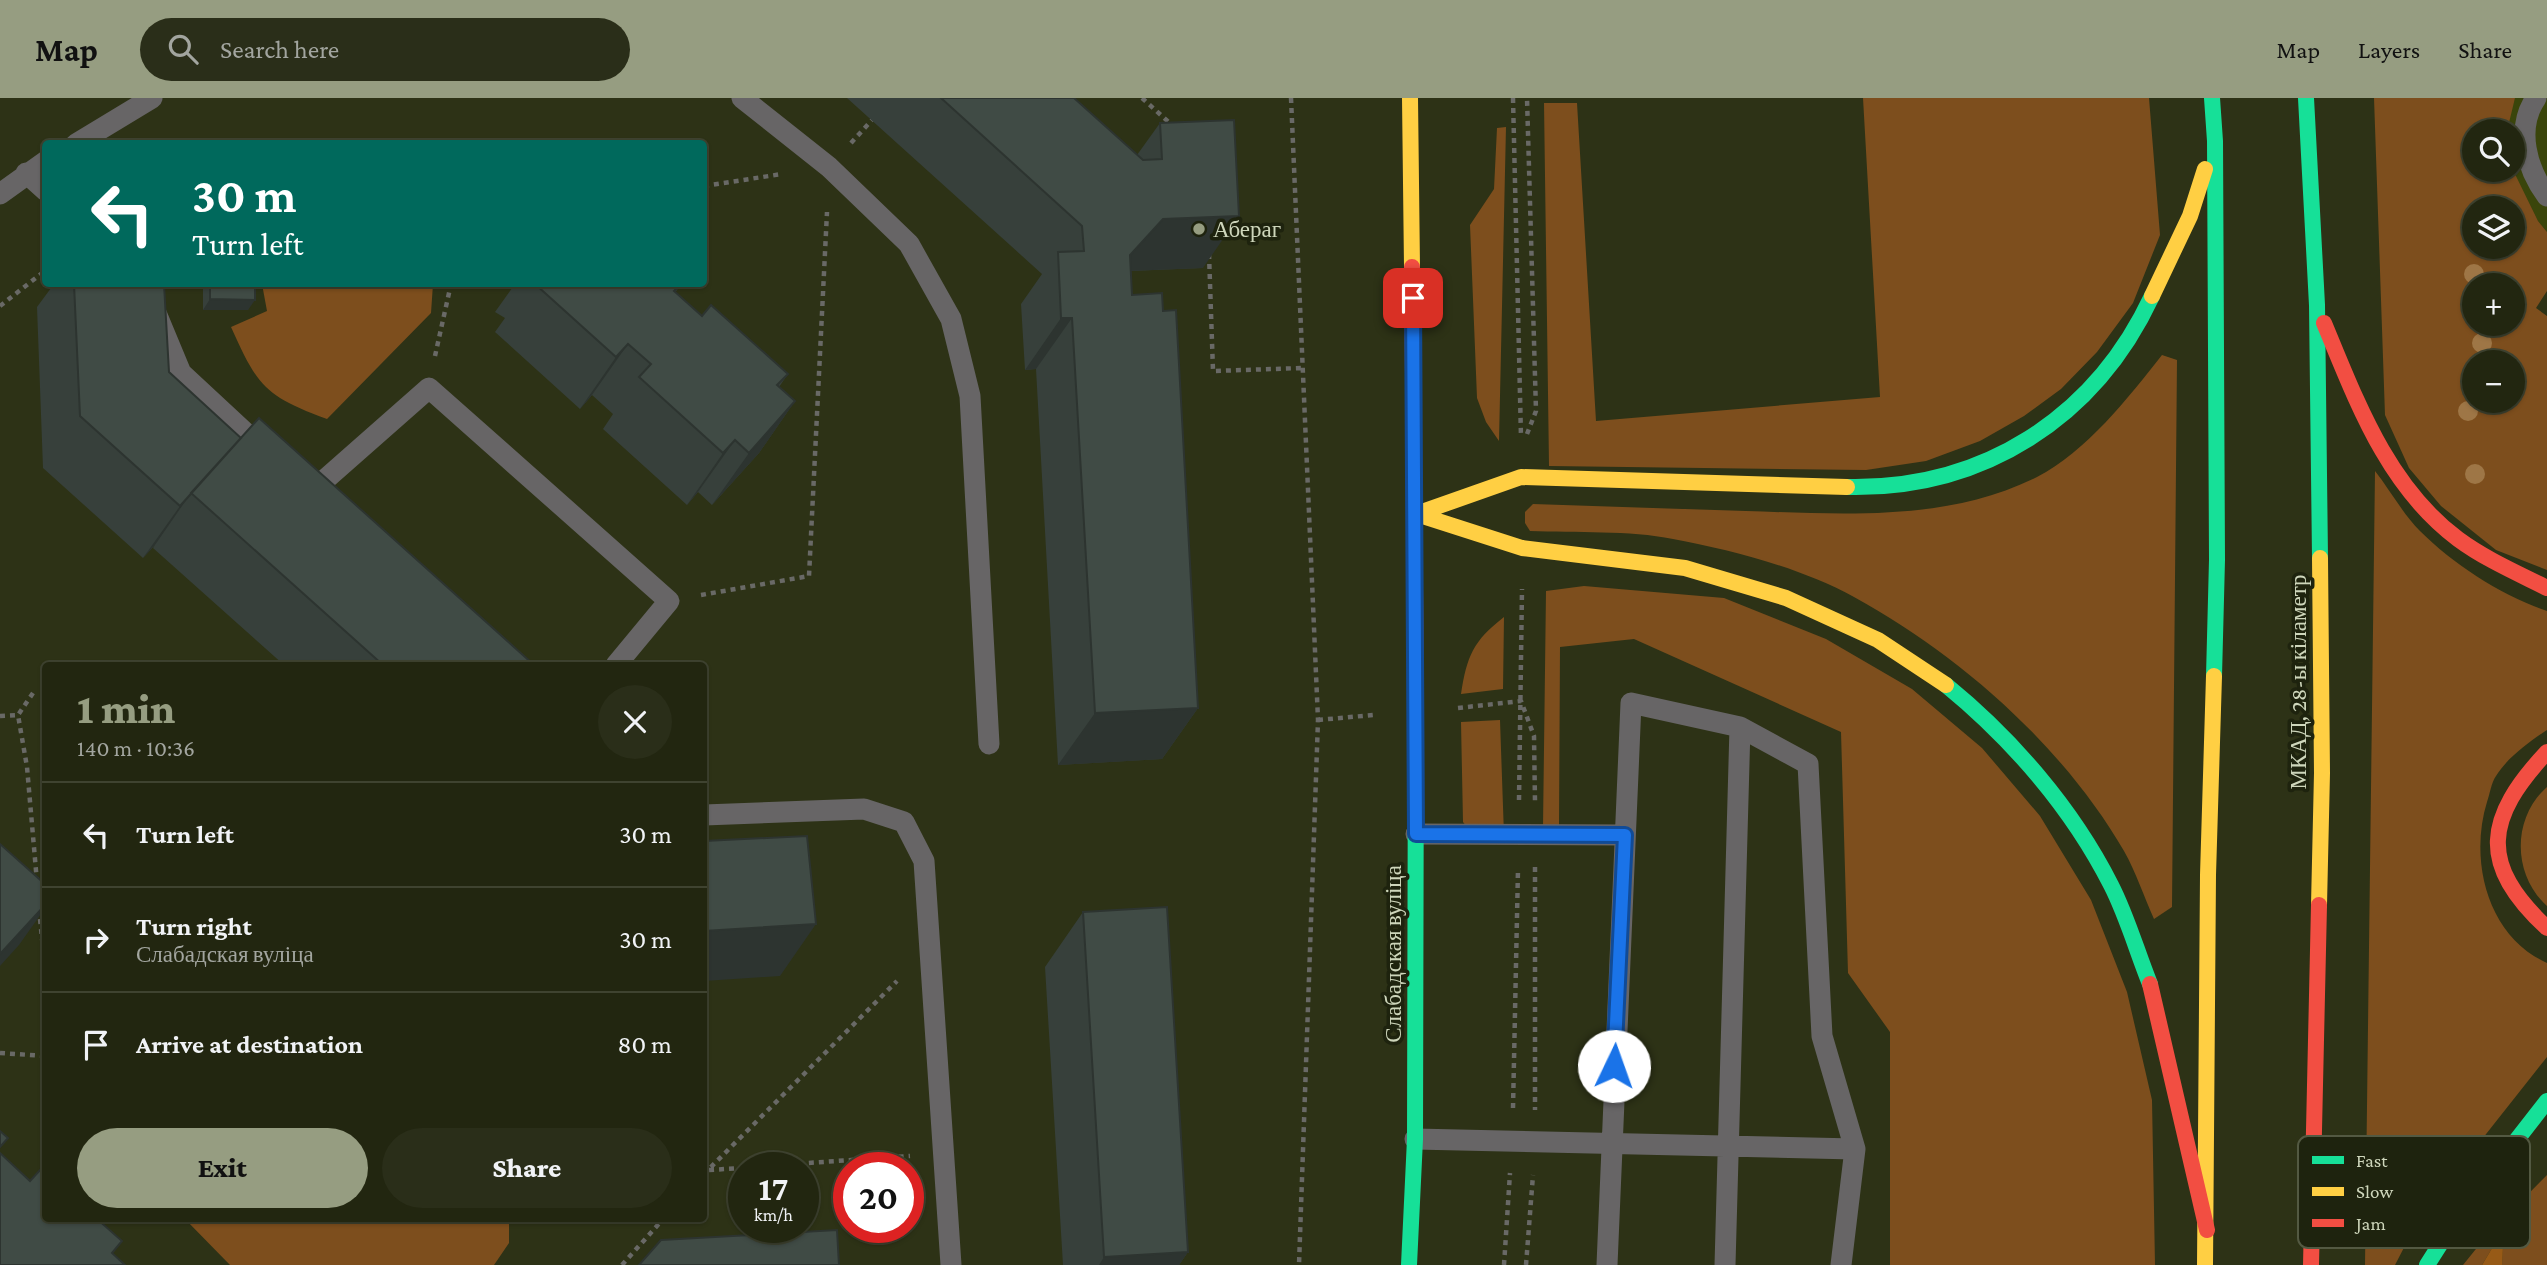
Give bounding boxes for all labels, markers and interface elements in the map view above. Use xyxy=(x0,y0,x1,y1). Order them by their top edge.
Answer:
search box xyxy=(140,18,630,81)
icon: search xyxy=(164,30,202,68)
text: Map xyxy=(35,31,98,68)
text: Search here xyxy=(220,35,339,64)
text: Map xyxy=(2276,36,2320,63)
text: Layers xyxy=(2358,36,2420,63)
text: Share xyxy=(2458,36,2512,63)
map controls xyxy=(2462,119,2525,413)
button: search xyxy=(2462,119,2525,182)
icon: left xyxy=(77,168,168,259)
text: 30 m xyxy=(192,168,297,223)
button: layers xyxy=(2462,196,2525,259)
place label: Абераг xyxy=(1213,216,1281,242)
marker: Абераг xyxy=(1191,221,1207,237)
text: Turn left xyxy=(192,226,303,262)
pin xyxy=(1383,268,1443,328)
button: + xyxy=(2462,273,2525,336)
icon: arrive xyxy=(1394,279,1432,317)
button: − xyxy=(2462,350,2525,413)
street label: МКАД, 28-ы кіламетр xyxy=(2285,575,2311,790)
text: 1 min xyxy=(77,685,175,732)
button: close xyxy=(598,685,672,759)
text: 140 m · 10:36 xyxy=(77,735,195,761)
icon: left xyxy=(77,816,115,854)
text: Turn left xyxy=(136,820,234,849)
text: 30 m xyxy=(619,820,672,849)
street label: Слабадская вуліца xyxy=(1380,865,1406,1043)
text: Turn right xyxy=(136,912,252,941)
icon: right xyxy=(77,921,115,959)
text: 30 m xyxy=(619,925,672,954)
text: Слабадская вуліца xyxy=(136,941,314,967)
icon: arrive xyxy=(77,1026,115,1064)
position arrow xyxy=(1577,1029,1651,1103)
text: Arrive at destination xyxy=(136,1030,363,1059)
text: 80 m xyxy=(618,1030,672,1059)
button: Exit xyxy=(77,1128,368,1208)
button: Share xyxy=(382,1128,672,1208)
legend xyxy=(2298,1136,2530,1248)
text: Fast xyxy=(2356,1150,2388,1171)
speed limit sign: 20 xyxy=(833,1152,924,1243)
text: 17 xyxy=(758,1169,789,1208)
text: Slow xyxy=(2356,1181,2393,1202)
text: km/h xyxy=(754,1205,793,1225)
text: Jam xyxy=(2354,1213,2386,1234)

